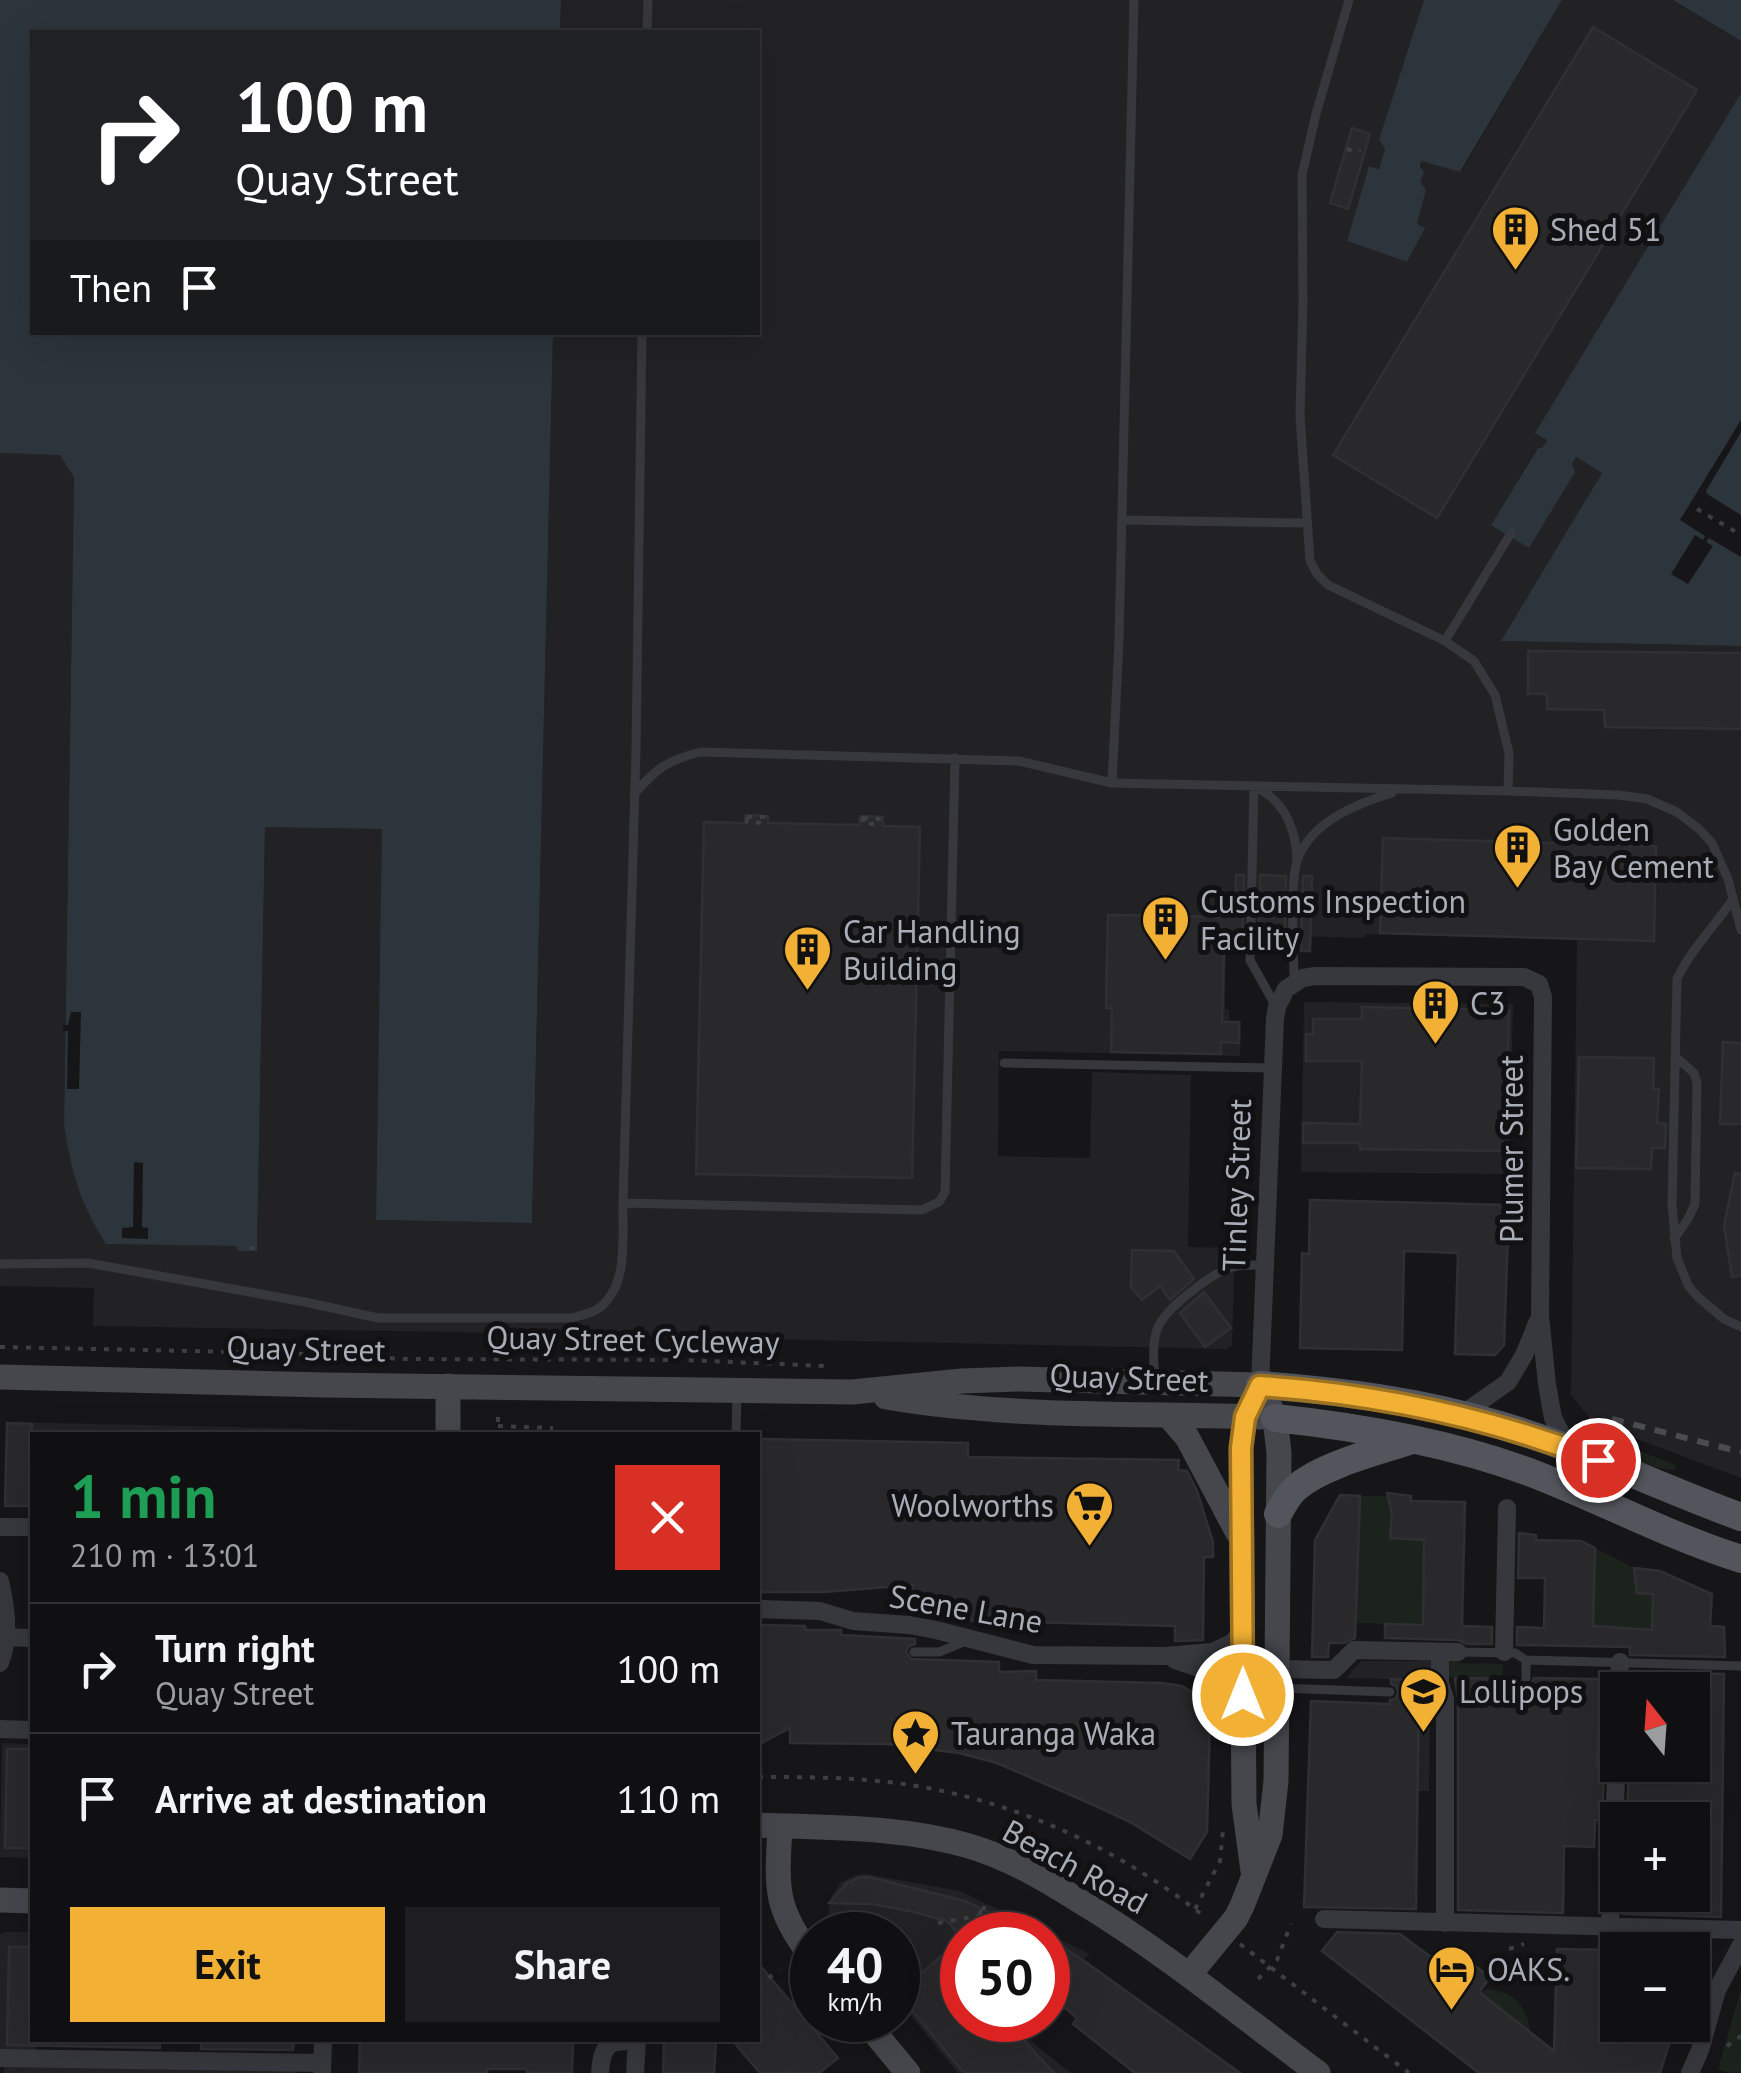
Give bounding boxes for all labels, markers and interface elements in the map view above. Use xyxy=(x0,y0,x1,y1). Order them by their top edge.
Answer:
text: 100 m xyxy=(235,61,428,151)
icon: right xyxy=(70,70,200,200)
text: Quay Street xyxy=(235,149,459,207)
building icon: Shed 51 xyxy=(1489,204,1541,272)
place label: Shed 51 xyxy=(1550,208,1661,250)
icon: arrive xyxy=(172,260,227,315)
text: Then xyxy=(70,263,152,312)
place label: Golden Bay Cement xyxy=(1553,808,1714,887)
building icon: Golden Bay Cement xyxy=(1492,822,1544,890)
place label: Customs Inspection Facility xyxy=(1200,880,1466,959)
building icon: Customs Inspection Facility xyxy=(1139,894,1191,962)
place label: Car Handling Building xyxy=(843,910,1021,989)
building icon: Car Handling Building xyxy=(782,924,834,992)
building icon: C3 xyxy=(1409,978,1461,1046)
place label: C3 xyxy=(1470,982,1506,1024)
street label: Plumer Street xyxy=(1490,1055,1532,1243)
street label: Tinley Street xyxy=(1212,1098,1260,1272)
street label: Quay Street Cycleway xyxy=(486,1315,780,1363)
street label: Quay Street xyxy=(226,1326,386,1370)
street label: Quay Street xyxy=(1049,1353,1209,1401)
pin xyxy=(1556,1418,1641,1503)
icon: arrive xyxy=(1571,1433,1626,1488)
text: 1 min xyxy=(70,1457,216,1535)
button: close xyxy=(615,1465,720,1570)
supermarket icon: Woolworths xyxy=(1063,1480,1115,1548)
place label: Woolworths xyxy=(891,1484,1054,1526)
text: 210 m · 13:01 xyxy=(70,1534,259,1576)
street label: Scene Lane xyxy=(886,1574,1046,1642)
text: Turn right xyxy=(155,1623,315,1672)
icon: right xyxy=(70,1641,125,1696)
position arrow xyxy=(1191,1643,1295,1747)
text: 100 m xyxy=(617,1644,720,1693)
school or university icon: Lollipops xyxy=(1398,1666,1450,1734)
place label: Lollipops xyxy=(1459,1670,1583,1712)
text: Quay Street xyxy=(155,1672,314,1714)
north arrow xyxy=(1600,1672,1710,1782)
map controls xyxy=(1600,1672,1710,2042)
place icon: Tauranga Waka xyxy=(890,1708,942,1776)
place label: Tauranga Waka xyxy=(951,1712,1156,1754)
icon: arrive xyxy=(70,1771,125,1826)
text: Arrive at destination xyxy=(155,1774,487,1823)
text: 110 m xyxy=(617,1774,720,1823)
button: + xyxy=(1600,1802,1710,1912)
street label: Beach Road xyxy=(996,1809,1155,1923)
button: Exit xyxy=(70,1907,385,2022)
button: Share xyxy=(405,1907,720,2022)
speed limit sign: 50 xyxy=(940,1912,1070,2042)
text: 40 xyxy=(827,1932,883,1997)
button: − xyxy=(1600,1932,1710,2042)
hotel icon: OAKS. xyxy=(1426,1944,1478,2012)
place label: OAKS. xyxy=(1487,1948,1570,1990)
text: km/h xyxy=(828,1986,882,2018)

